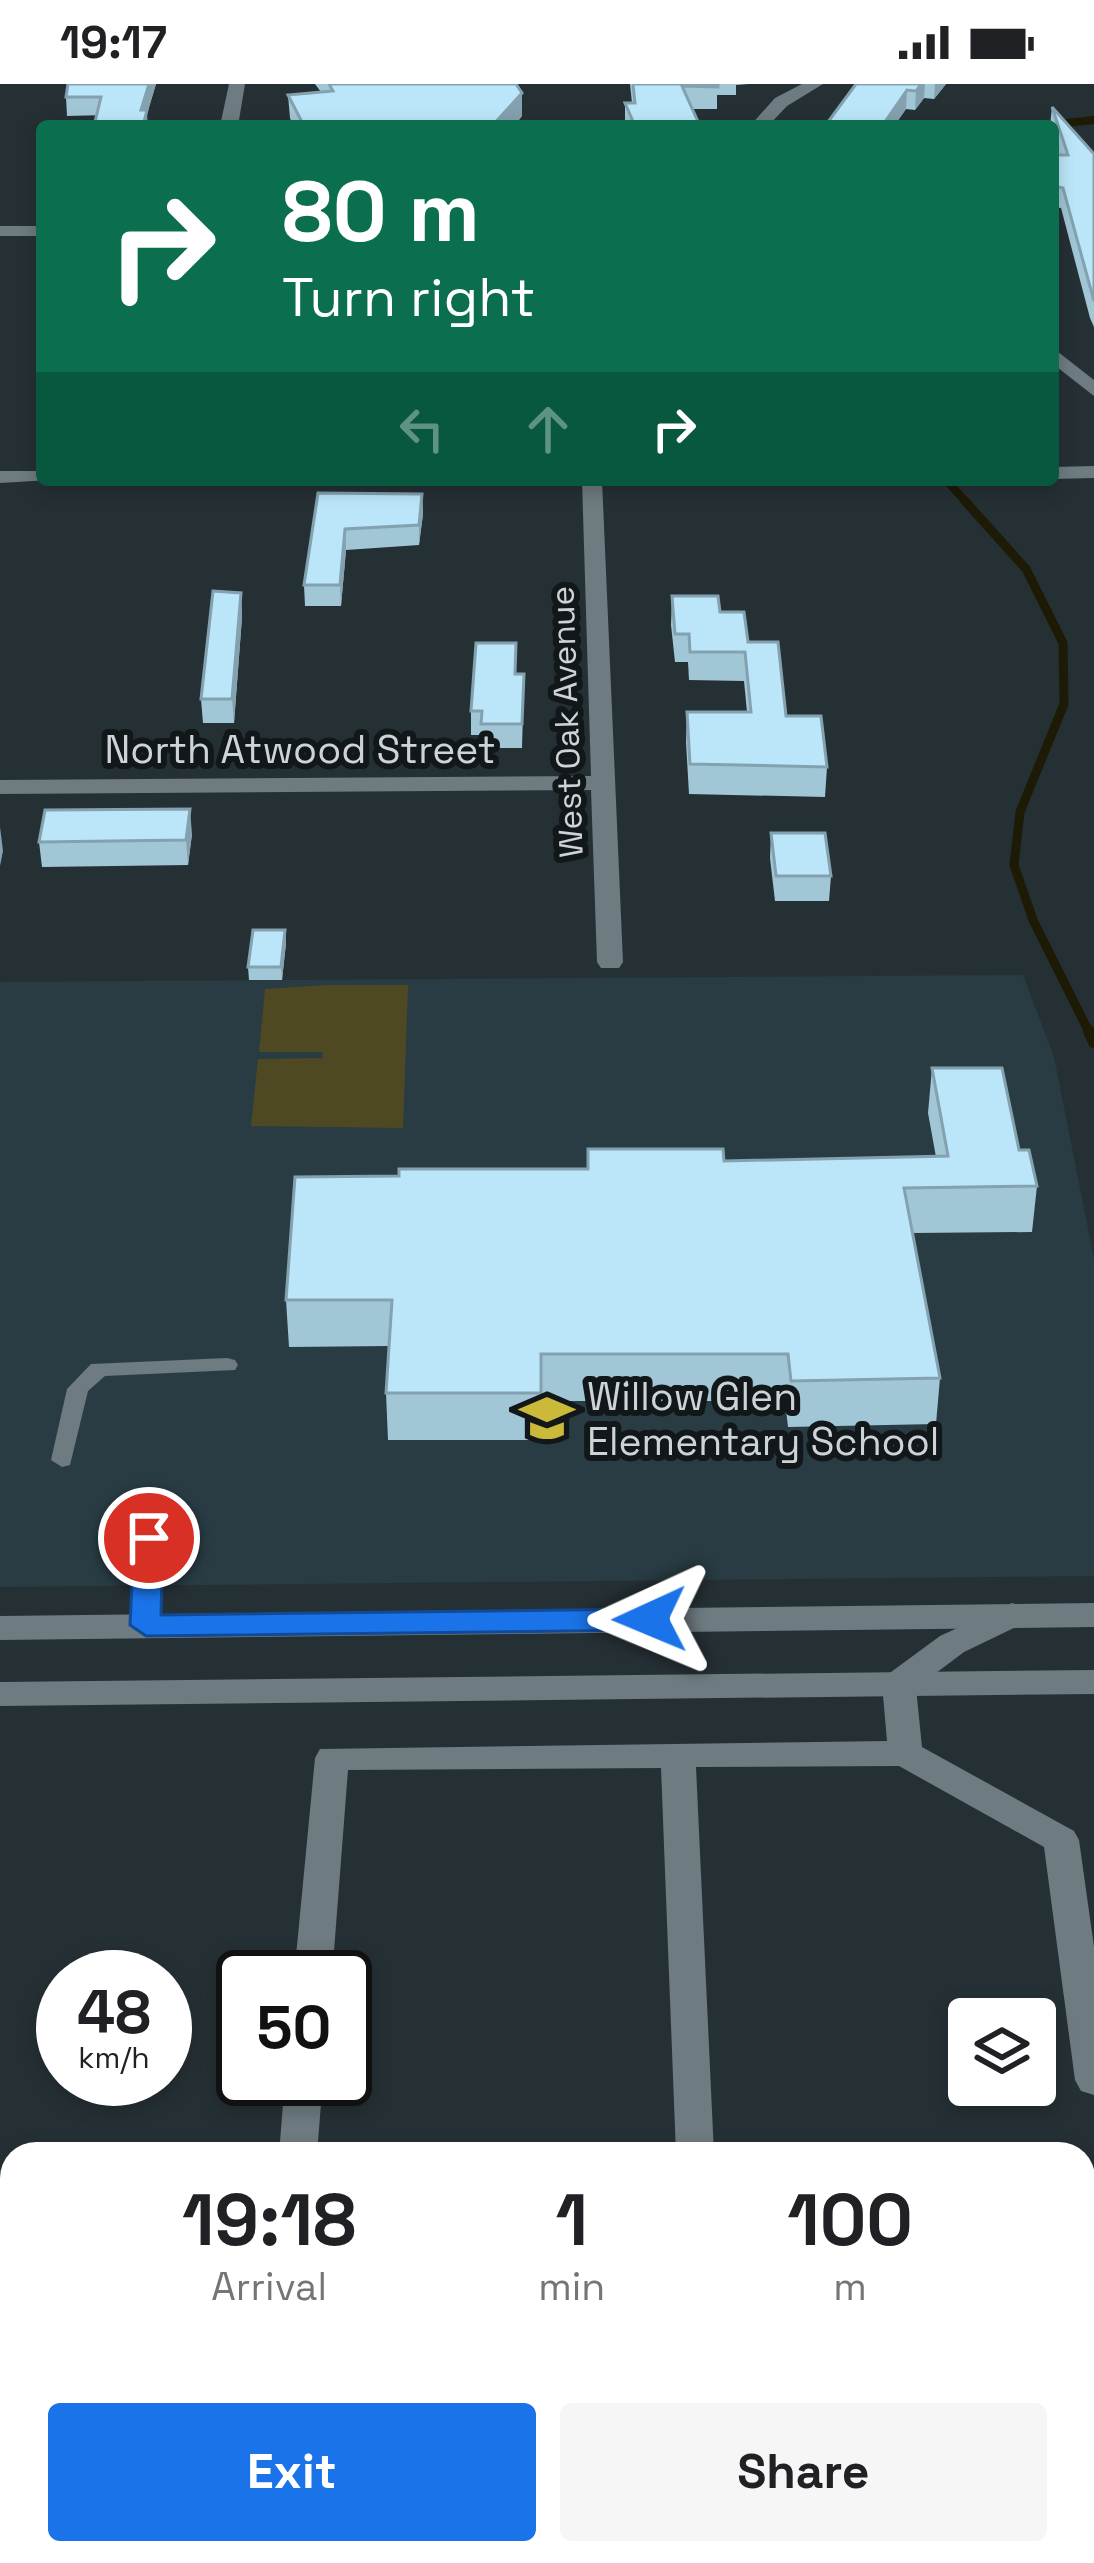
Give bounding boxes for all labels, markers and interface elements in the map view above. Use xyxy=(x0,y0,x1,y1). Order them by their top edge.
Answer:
text: 19:17 xyxy=(60,14,167,71)
text: 80 m xyxy=(282,158,480,266)
icon: right xyxy=(84,168,240,324)
text: Turn right xyxy=(282,263,535,332)
icon: left xyxy=(389,396,455,462)
icon: ahead xyxy=(515,396,581,462)
icon: right xyxy=(641,396,707,462)
street label: West Oak Avenue xyxy=(541,585,593,859)
street label: North Atwood Street xyxy=(104,725,496,774)
place label: Willow Glen Elementary School xyxy=(587,1372,939,1466)
school or university icon: Willow Glen Elementary School xyxy=(518,1389,576,1447)
pin xyxy=(98,1487,200,1589)
icon: arrive xyxy=(116,1505,182,1571)
position arrow xyxy=(587,1556,713,1682)
speed limit sign: 50 xyxy=(216,1950,372,2106)
text: 48 xyxy=(77,1974,151,2051)
map controls xyxy=(948,1998,1056,2106)
button: layers xyxy=(948,1998,1056,2106)
text: km/h xyxy=(78,2038,150,2077)
text: 19:18 xyxy=(182,2174,356,2266)
text: 1 xyxy=(555,2174,588,2266)
text: 100 xyxy=(787,2174,913,2266)
text: Arrival xyxy=(211,2262,327,2311)
text: min xyxy=(538,2262,605,2311)
text: m xyxy=(833,2262,867,2311)
button: Exit xyxy=(48,2403,536,2541)
button: Share xyxy=(560,2403,1047,2541)

